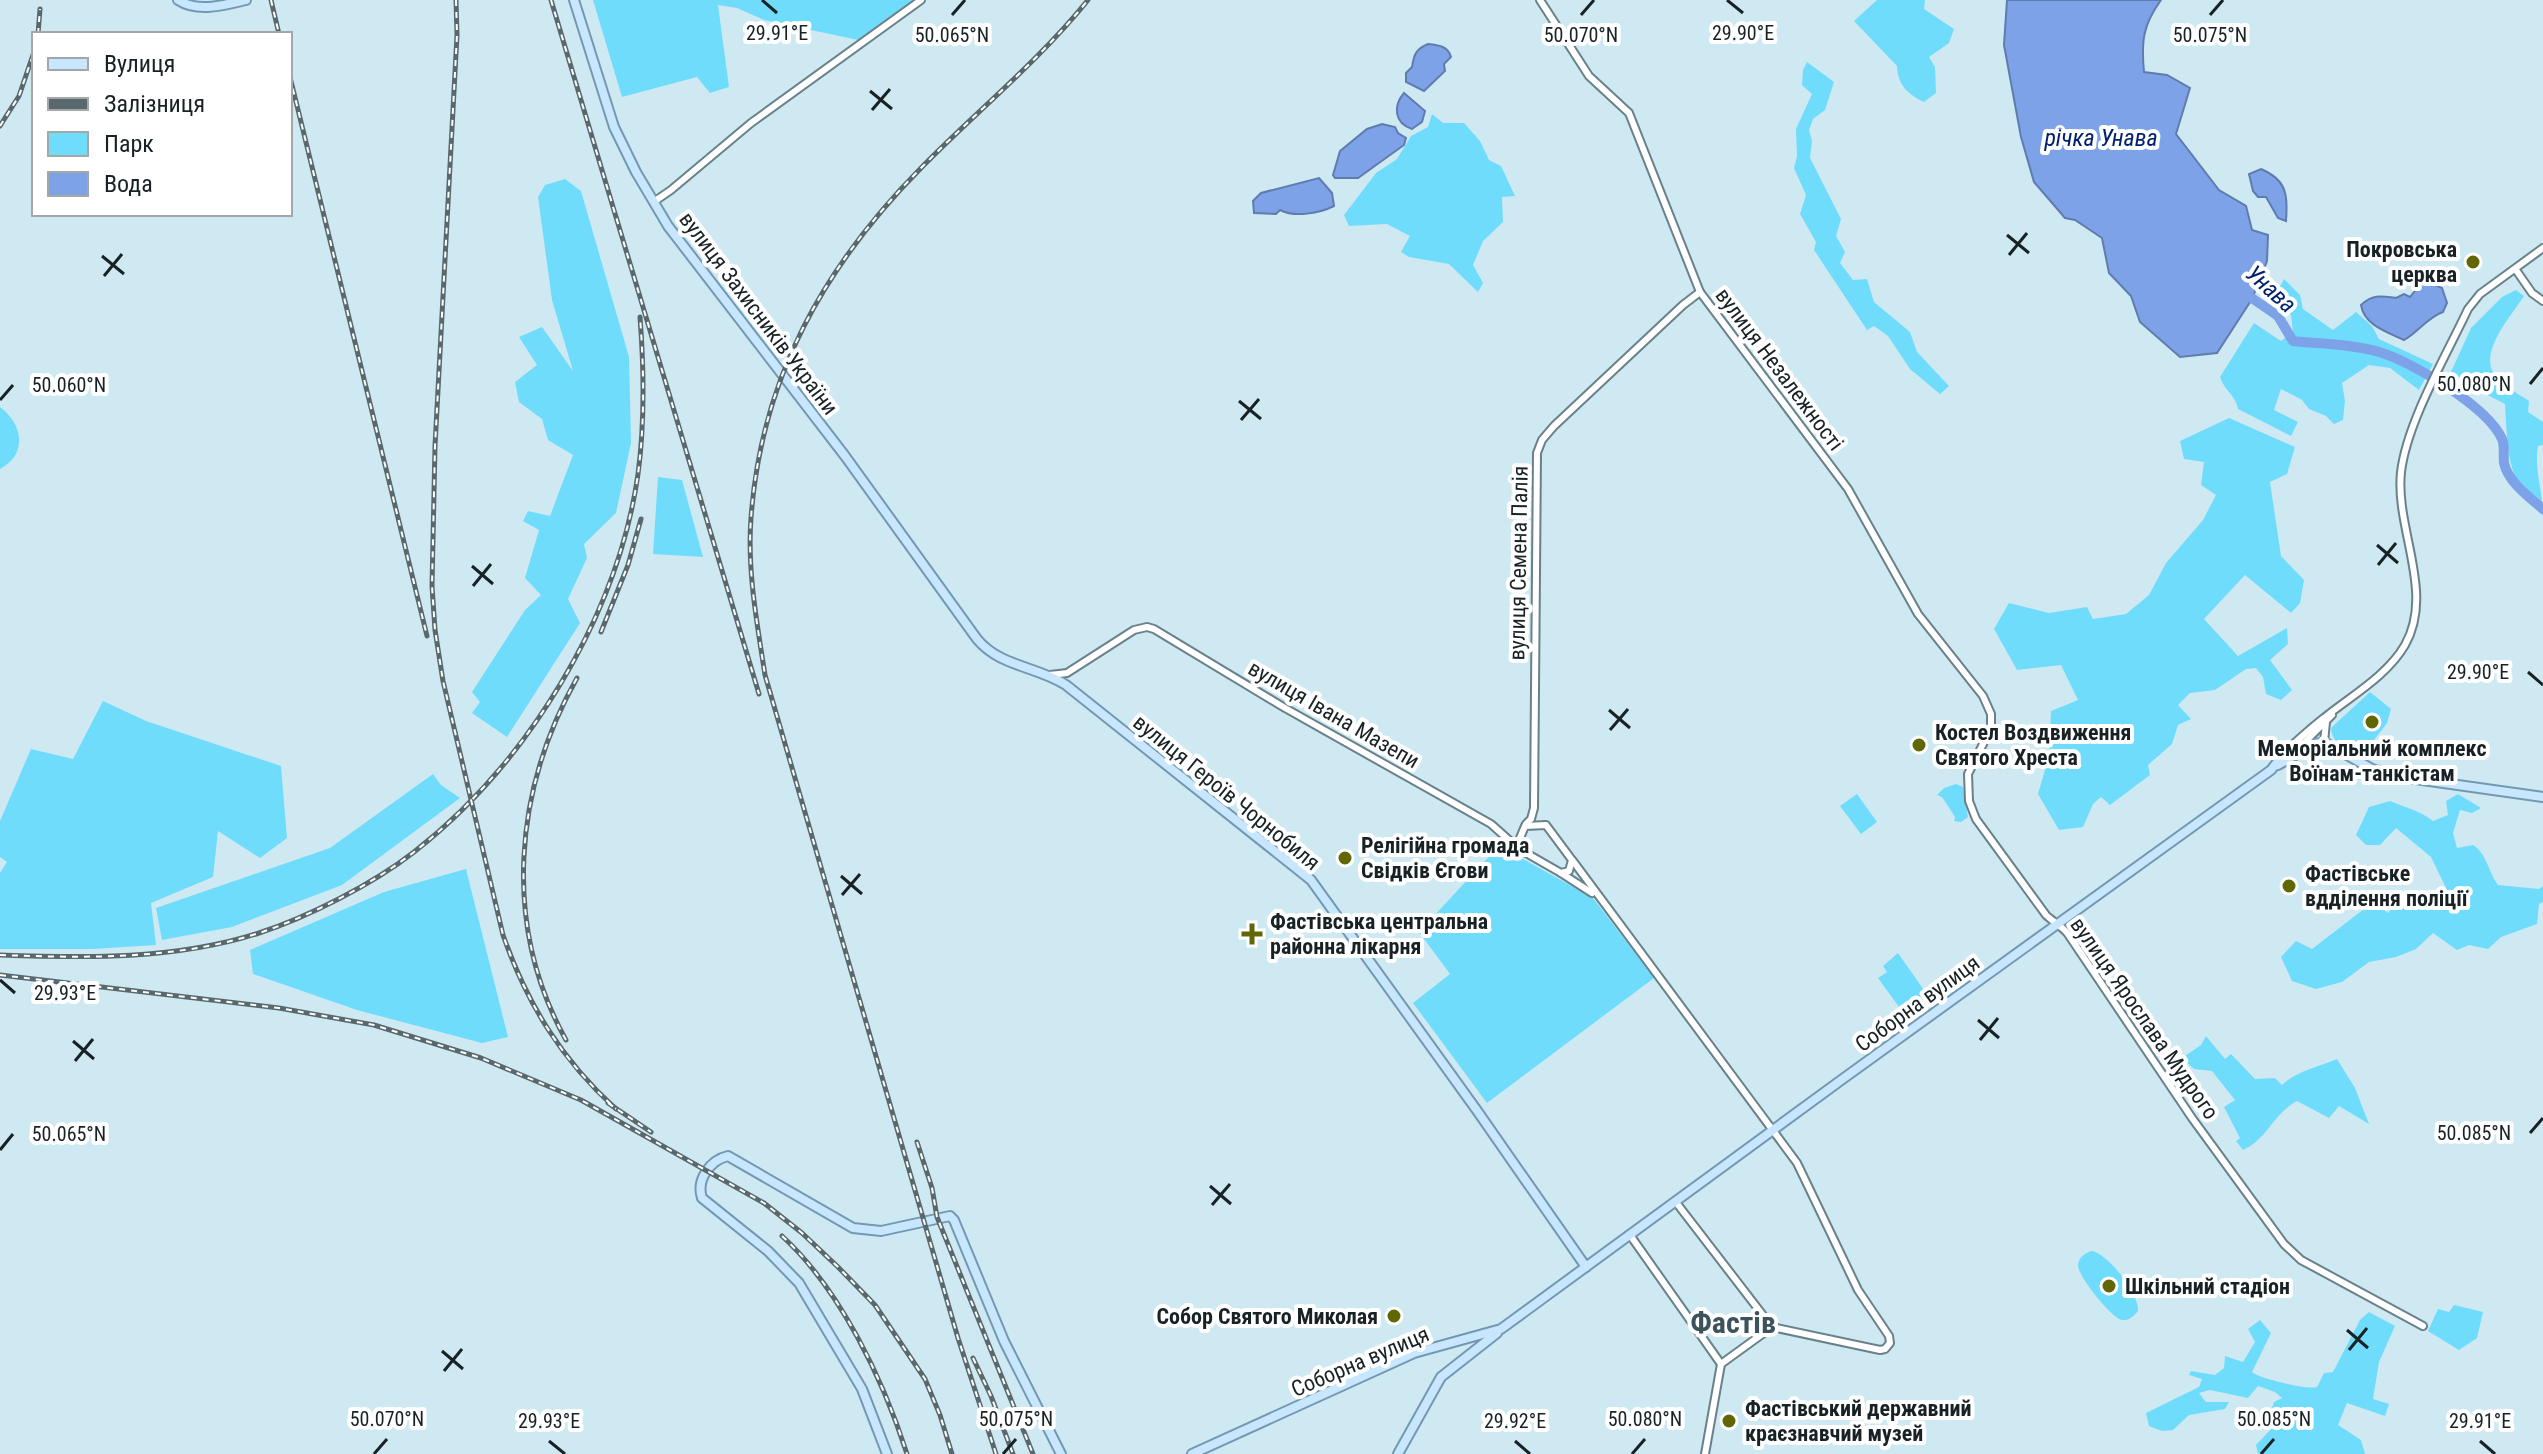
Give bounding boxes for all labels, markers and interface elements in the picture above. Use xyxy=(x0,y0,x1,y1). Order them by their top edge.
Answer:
text: 29.91°E xyxy=(746,21,808,45)
text: 29.90°E xyxy=(1712,21,1774,45)
text: 50.065°N xyxy=(915,23,989,47)
text: 50.070°N xyxy=(1544,23,1618,47)
text: 50.075°N xyxy=(2173,23,2247,47)
legend xyxy=(32,32,292,216)
text: Вулиця xyxy=(104,50,175,78)
text: Залізниця xyxy=(104,90,205,118)
water label: річка Унава xyxy=(2043,124,2158,152)
text: Парк xyxy=(104,130,154,158)
text: Вода xyxy=(104,170,153,198)
street label: вулиця Захисників України xyxy=(674,207,843,419)
place label: Покровська церква xyxy=(2346,237,2457,287)
marker: Покровська церква xyxy=(2464,253,2482,271)
water label: Унава xyxy=(2240,259,2302,319)
street label: вулиця Незалежності xyxy=(1710,283,1849,455)
text: 50.080°N xyxy=(2437,372,2511,396)
text: 50.060°N xyxy=(32,373,106,397)
street label: вулиця Семена Палія xyxy=(1504,466,1533,661)
street label: вулиця Івана Мазепи xyxy=(1244,655,1424,774)
text: 29.90°E xyxy=(2447,660,2509,684)
street label: вулиця Героїв Чорнобиля xyxy=(1128,710,1325,875)
marker: Меморіальний комплекс Воїнам-танкістам xyxy=(2363,713,2381,731)
place label: Костел Воздвиження Святого Хреста xyxy=(1935,720,2131,770)
marker: Костел Воздвиження Святого Хреста xyxy=(1910,736,1928,754)
place label: Меморіальний комплекс Воїнам-танкістам xyxy=(2257,736,2487,786)
place label: Релігійна громада Свідків Єгови xyxy=(1361,833,1529,883)
marker: Релігійна громада Свідків Єгови xyxy=(1336,849,1354,867)
place label: Фастівське вдділення поліції xyxy=(2305,861,2469,911)
marker: Фастівське вдділення поліції xyxy=(2280,877,2298,895)
place label: Фастівська центральна районна лікарня xyxy=(1270,909,1488,959)
street label: вулиця Ярослава Мудрого xyxy=(2065,913,2224,1124)
marker: Фастівська центральна районна лікарня xyxy=(1241,923,1263,945)
street label: Соборна вулиця xyxy=(1850,950,1984,1057)
text: 29.93°E xyxy=(34,981,96,1005)
text: 50.085°N xyxy=(2437,1121,2511,1145)
text: 50.065°N xyxy=(32,1122,106,1146)
place label: Шкільний стадіон xyxy=(2125,1274,2290,1299)
marker: Шкільний стадіон xyxy=(2100,1277,2118,1295)
place label: Собор Святого Миколая xyxy=(1156,1304,1378,1329)
district label: Фастів xyxy=(1690,1305,1776,1340)
marker: Собор Святого Миколая xyxy=(1385,1307,1403,1325)
street label: Соборна вулиця xyxy=(1288,1321,1433,1402)
place label: Фастівський державний краєзнавчий музей xyxy=(1745,1396,1971,1446)
text: 50.070°N xyxy=(350,1407,424,1431)
text: 50.075°N xyxy=(979,1407,1053,1431)
text: 50.080°N xyxy=(1608,1407,1682,1431)
text: 50.085°N xyxy=(2237,1407,2311,1431)
text: 29.93°E xyxy=(518,1409,580,1433)
text: 29.92°E xyxy=(1484,1409,1546,1433)
text: 29.91°E xyxy=(2449,1409,2511,1433)
marker: Фастівський державний краєзнавчий музей xyxy=(1720,1412,1738,1430)

